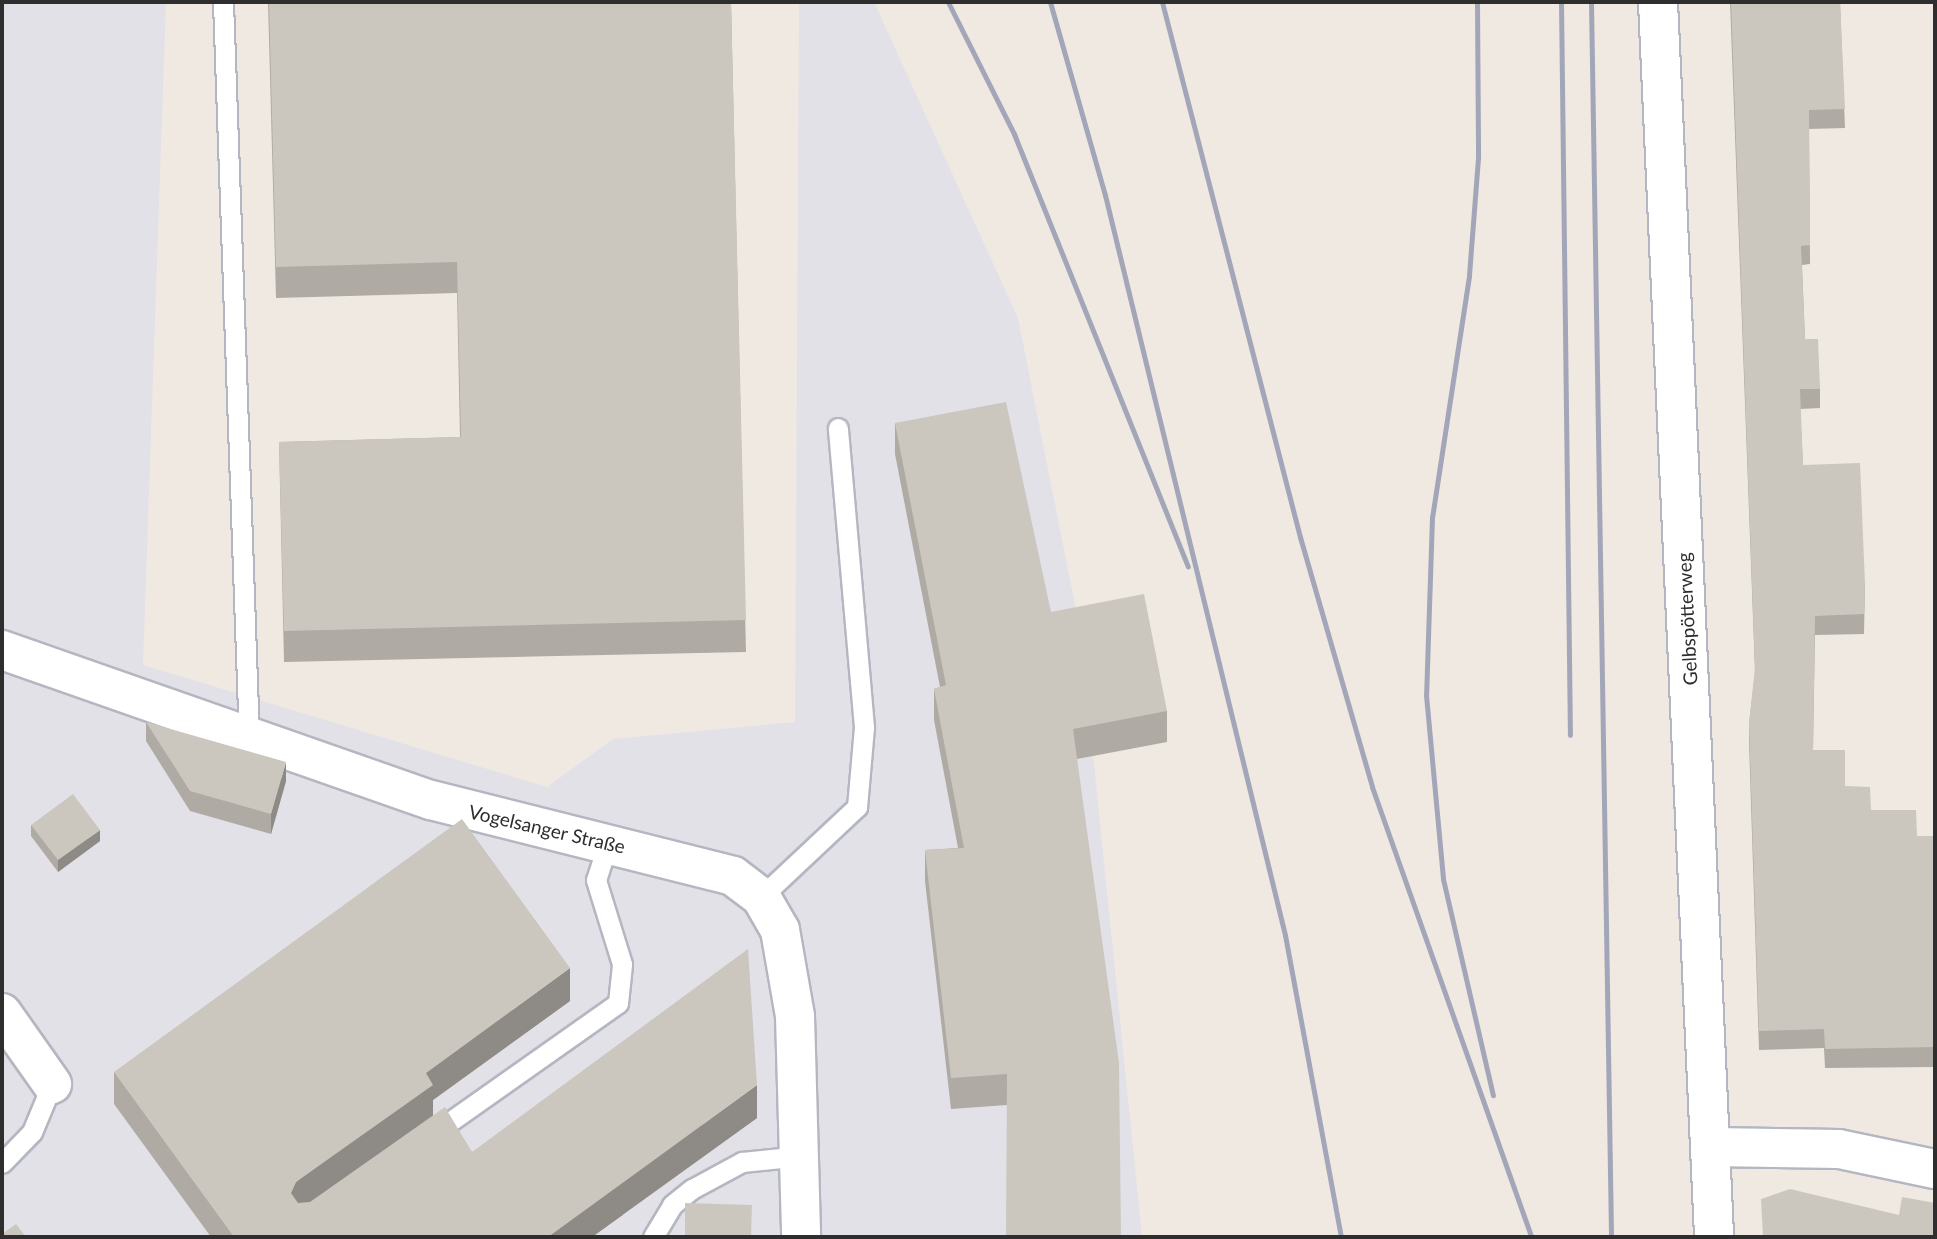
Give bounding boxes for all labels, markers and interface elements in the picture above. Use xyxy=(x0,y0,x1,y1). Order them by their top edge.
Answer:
street label: Gelbspötterweg xyxy=(1672,552,1702,686)
street label: Vogelsanger Straße xyxy=(466,800,628,858)

